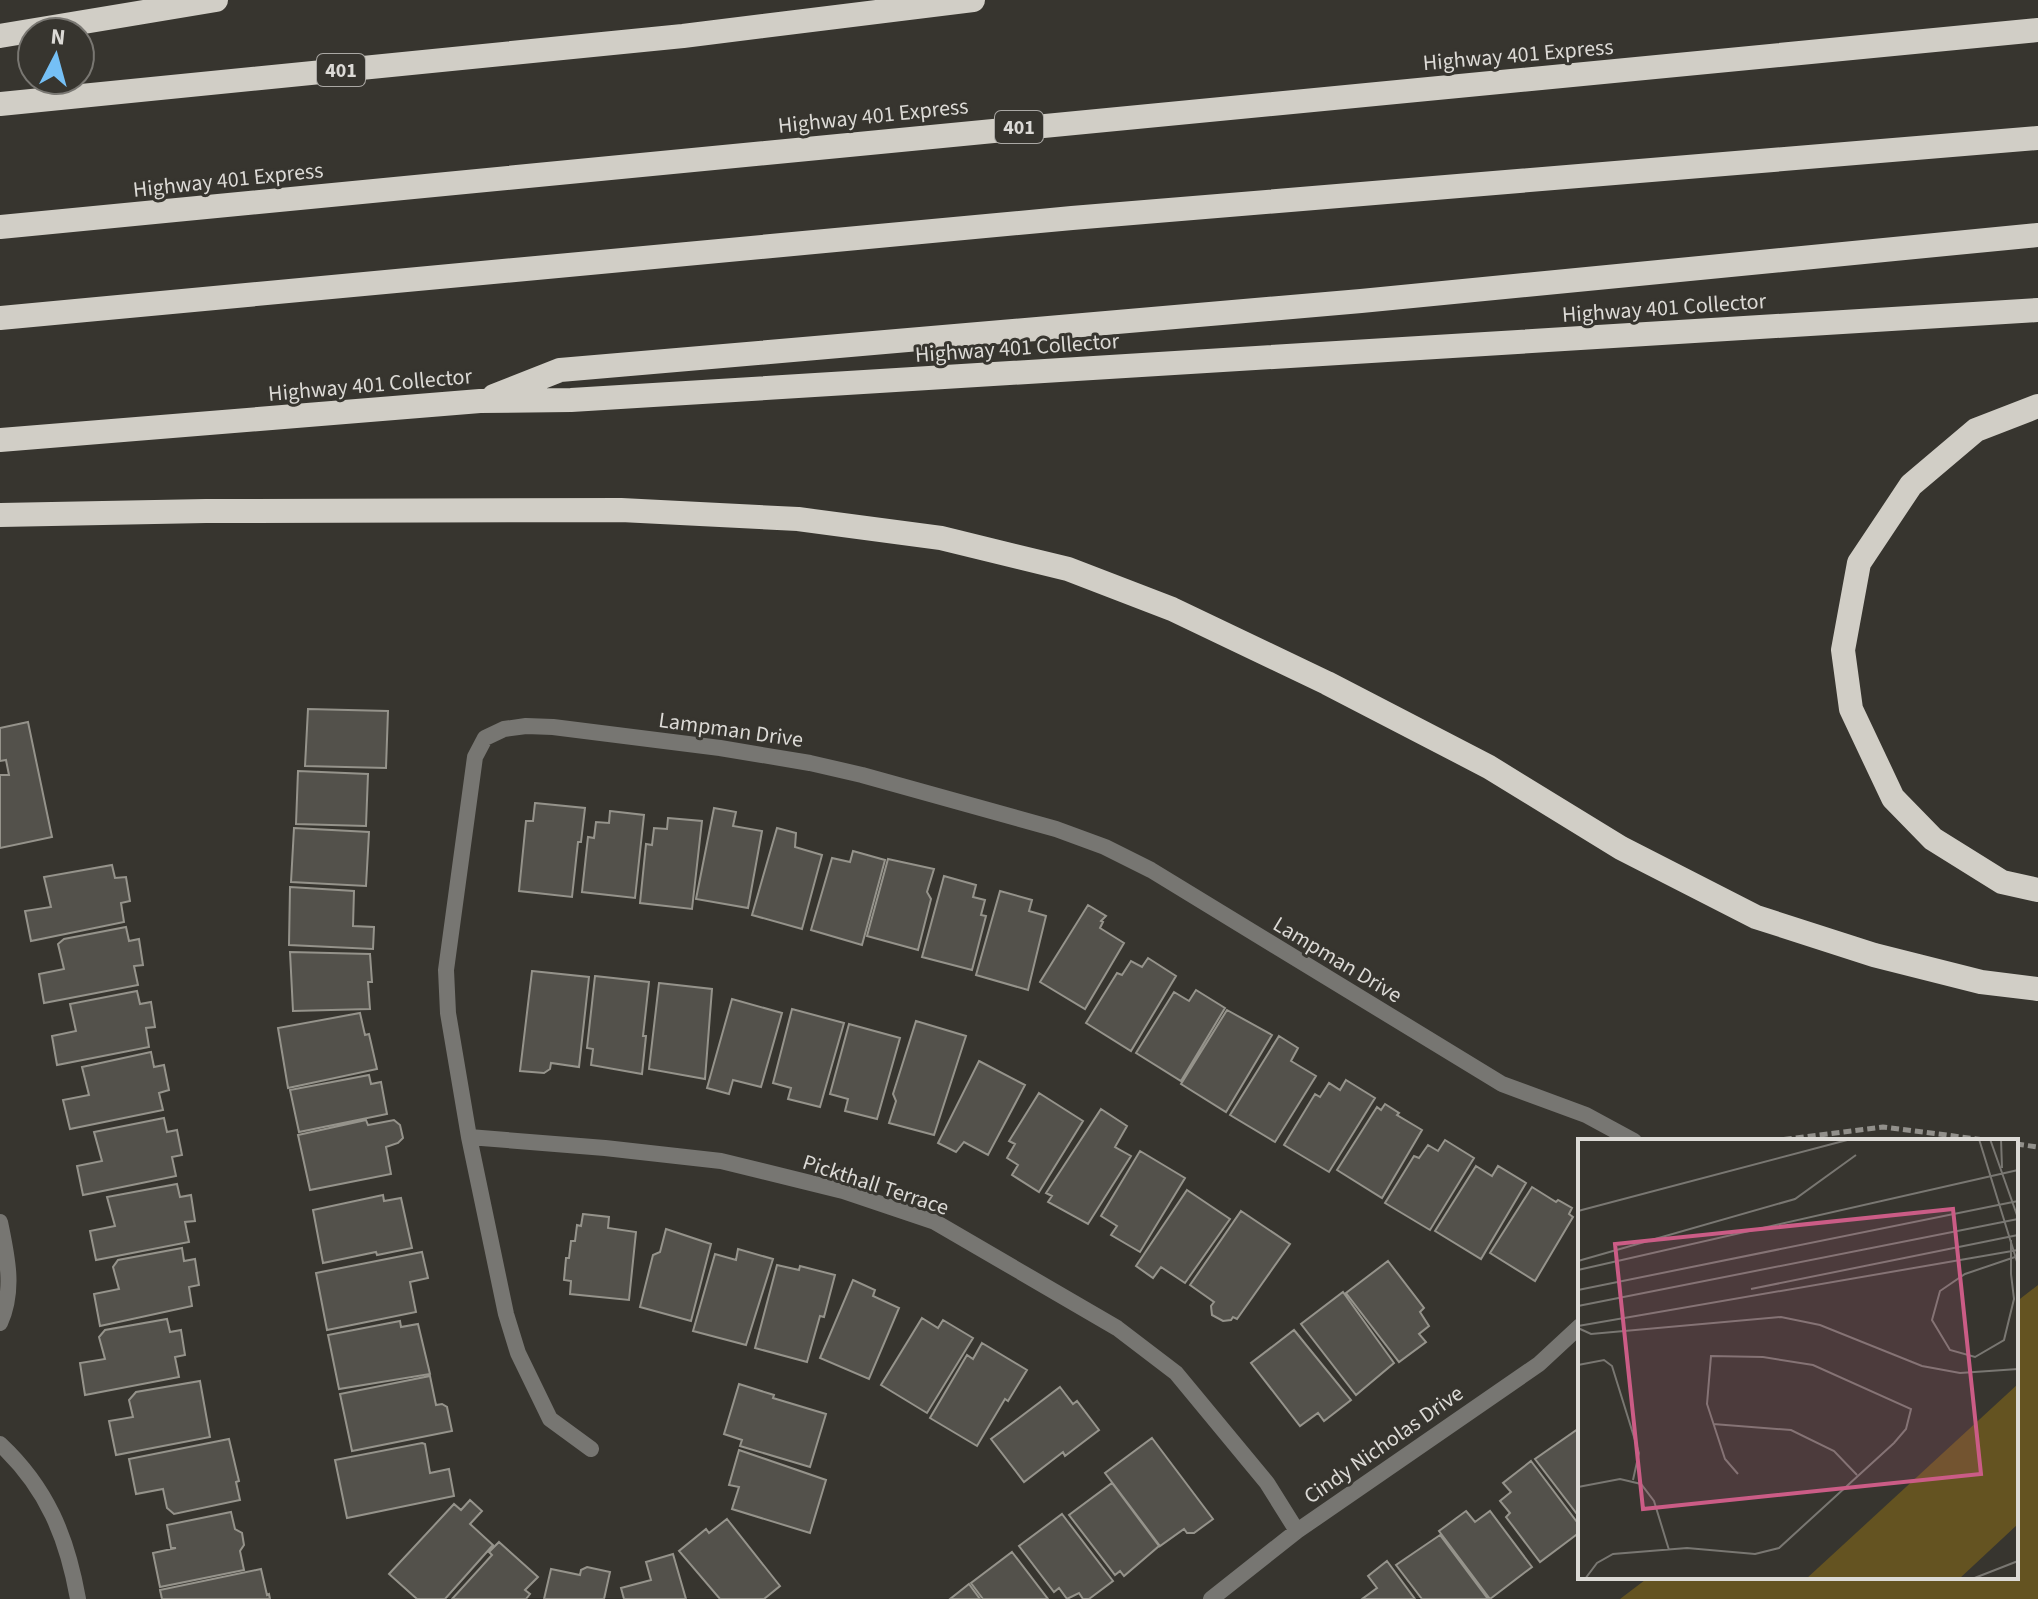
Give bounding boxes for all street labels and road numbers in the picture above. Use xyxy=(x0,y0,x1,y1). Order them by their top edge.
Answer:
street label: Highway 401 Express xyxy=(1422,31,1615,79)
road number: 401 xyxy=(317,54,365,86)
street label: Highway 401 Express xyxy=(776,90,970,142)
road number: 401 xyxy=(995,111,1043,143)
street label: Highway 401 Express xyxy=(131,154,325,206)
street label: Highway 401 Collector xyxy=(1561,285,1768,331)
street label: Highway 401 Collector xyxy=(914,325,1121,371)
street label: Highway 401 Collector xyxy=(267,360,474,410)
street label: Lampman Drive xyxy=(657,704,805,756)
street label: Lampman Drive xyxy=(1267,909,1408,1011)
street label: Pickthall Terrace xyxy=(798,1146,953,1224)
street label: Cindy Nicholas Drive xyxy=(1297,1378,1470,1512)

